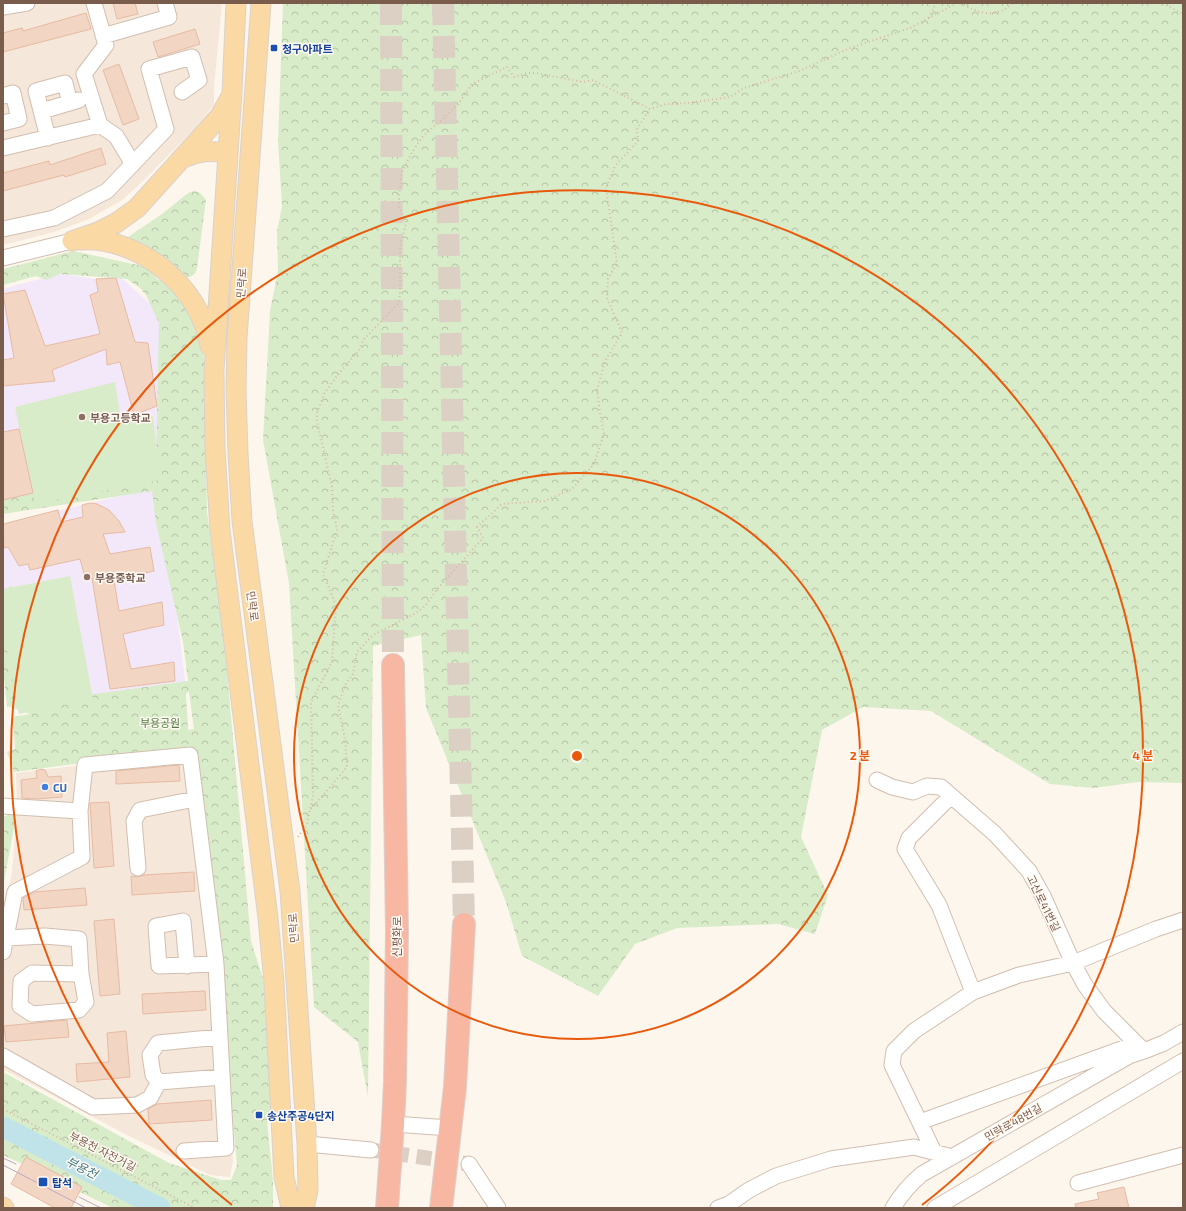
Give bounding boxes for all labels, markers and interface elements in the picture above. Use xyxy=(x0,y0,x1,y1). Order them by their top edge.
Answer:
place label: 청구아파트 xyxy=(282,42,333,55)
marker: 청구아파트 xyxy=(269,43,279,53)
street label: 민락로 xyxy=(233,267,249,299)
place label: 부용고등학교 xyxy=(90,411,151,424)
marker: 부용고등학교 xyxy=(77,412,87,422)
place label: 부용중학교 xyxy=(95,571,146,584)
marker: 부용중학교 xyxy=(82,572,92,582)
street label: 민락로 xyxy=(244,590,262,622)
park label: 부용공원 xyxy=(140,716,180,729)
text: 2 분 xyxy=(850,748,870,762)
text: 4 분 xyxy=(1132,748,1154,762)
centre of rings xyxy=(570,749,584,763)
place label: CU xyxy=(53,781,67,794)
marker: CU xyxy=(40,782,50,792)
street label: 고산로41번길 xyxy=(1025,872,1063,934)
street label: 민락로 xyxy=(285,912,301,944)
street label: 신평화로 xyxy=(390,917,403,957)
street label: 민락로48번길 xyxy=(982,1101,1044,1143)
place label: 송산주공4단지 xyxy=(267,1109,335,1122)
marker: 송산주공4단지 xyxy=(254,1110,264,1120)
street label: 부용천 자전거길 xyxy=(67,1128,139,1174)
water label: 부용천 xyxy=(64,1153,100,1181)
marker: 탑석 xyxy=(37,1176,49,1188)
place label: 탑석 xyxy=(52,1176,72,1189)

